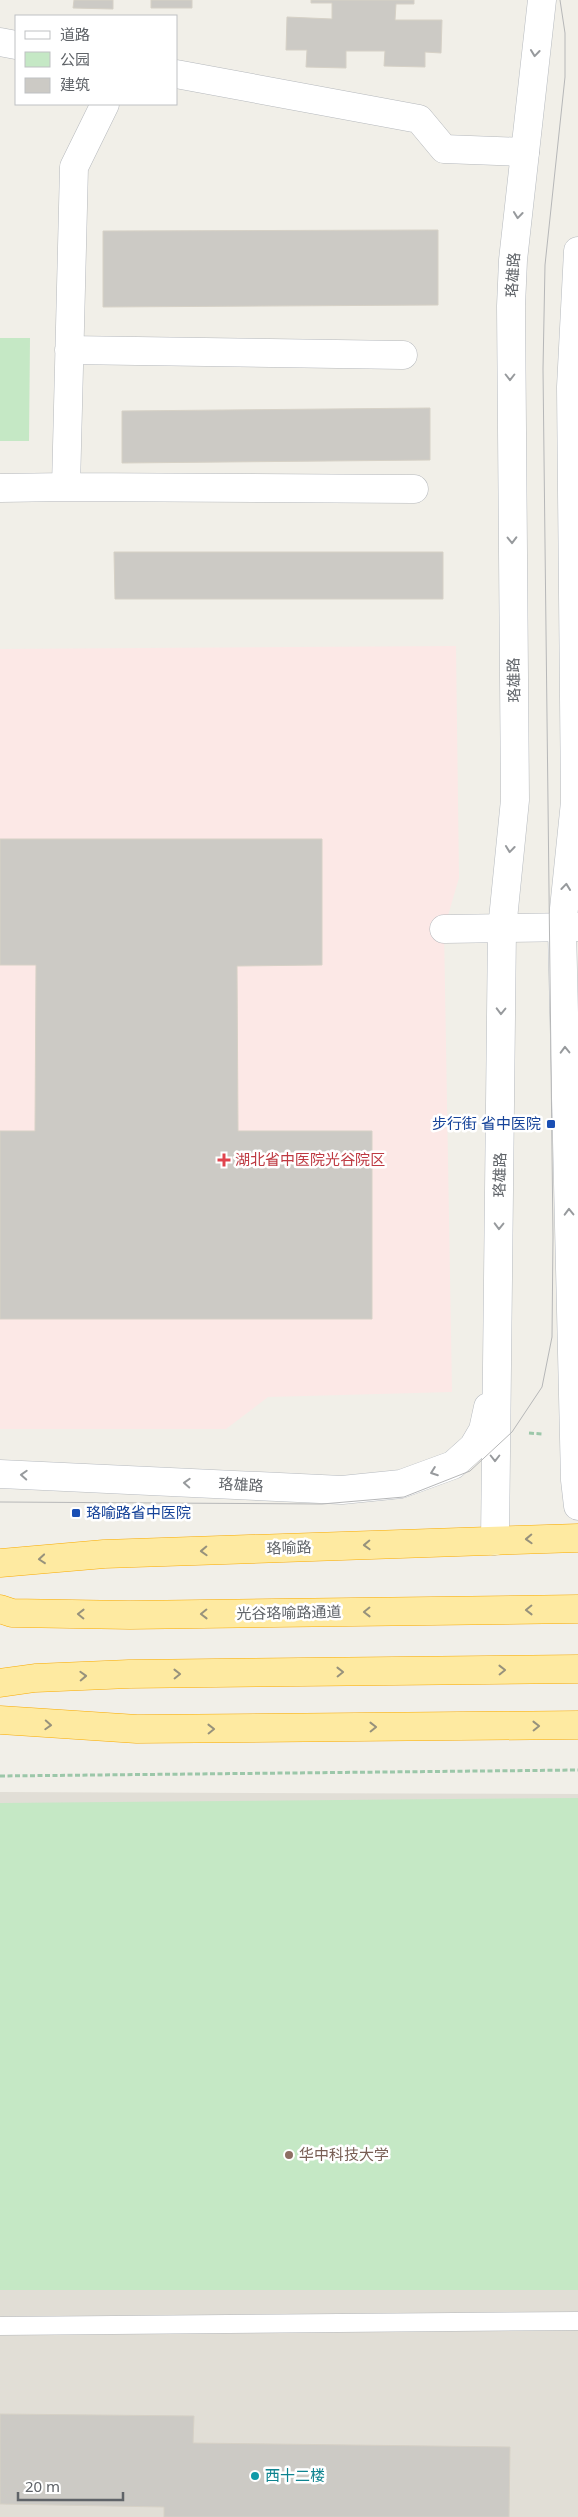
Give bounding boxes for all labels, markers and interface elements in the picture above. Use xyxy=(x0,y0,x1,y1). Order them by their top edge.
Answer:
legend xyxy=(15,15,178,105)
text: 道路 xyxy=(60,24,90,44)
text: 公园 xyxy=(60,49,90,69)
one-way arrow xyxy=(530,50,541,58)
text: 建筑 xyxy=(60,74,90,94)
one-way arrow xyxy=(513,211,524,219)
street label: 珞雄路 xyxy=(500,252,524,298)
one-way arrow xyxy=(505,373,516,381)
one-way arrow xyxy=(507,536,517,544)
street label: 珞雄路 xyxy=(503,657,523,703)
one-way arrow xyxy=(505,845,516,853)
one-way arrow xyxy=(560,883,571,891)
one-way arrow xyxy=(496,1007,507,1015)
one-way arrow xyxy=(560,1045,570,1053)
place label: 步行街 省中医院 xyxy=(432,1113,541,1133)
marker: 步行街 省中医院 xyxy=(545,1118,557,1130)
place label: 湖北省中医院光谷院区 xyxy=(235,1149,385,1169)
street label: 珞雄路 xyxy=(489,1152,509,1198)
marker: 湖北省中医院光谷院区 xyxy=(217,1153,231,1167)
one-way arrow xyxy=(564,1208,574,1216)
one-way arrow xyxy=(494,1222,505,1230)
one-way arrow xyxy=(490,1454,500,1462)
one-way arrow xyxy=(430,1466,439,1476)
one-way arrow xyxy=(20,1470,28,1481)
street label: 珞雄路 xyxy=(218,1473,264,1495)
one-way arrow xyxy=(183,1477,191,1488)
place label: 珞喻路省中医院 xyxy=(86,1502,191,1522)
marker: 珞喻路省中医院 xyxy=(70,1507,82,1519)
one-way arrow xyxy=(525,1534,533,1545)
street label: 珞喻路 xyxy=(266,1536,312,1558)
one-way arrow xyxy=(363,1540,370,1550)
one-way arrow xyxy=(200,1546,208,1556)
one-way arrow xyxy=(38,1553,46,1564)
street label: 光谷珞喻路通道 xyxy=(236,1601,342,1623)
one-way arrow xyxy=(525,1605,533,1615)
one-way arrow xyxy=(363,1607,370,1617)
one-way arrow xyxy=(77,1609,85,1619)
one-way arrow xyxy=(200,1609,208,1619)
one-way arrow xyxy=(499,1665,507,1675)
one-way arrow xyxy=(336,1667,344,1677)
one-way arrow xyxy=(174,1669,182,1679)
one-way arrow xyxy=(80,1671,88,1682)
one-way arrow xyxy=(45,1719,53,1730)
one-way arrow xyxy=(532,1720,540,1731)
one-way arrow xyxy=(370,1722,378,1732)
one-way arrow xyxy=(208,1724,215,1734)
place label: 华中科技大学 xyxy=(299,2144,389,2164)
marker: 华中科技大学 xyxy=(283,2149,295,2161)
place label: 西十二楼 xyxy=(265,2465,325,2485)
scale bar xyxy=(18,2470,122,2502)
marker: 西十二楼 xyxy=(249,2470,261,2482)
text: 20 m xyxy=(25,2476,60,2496)

